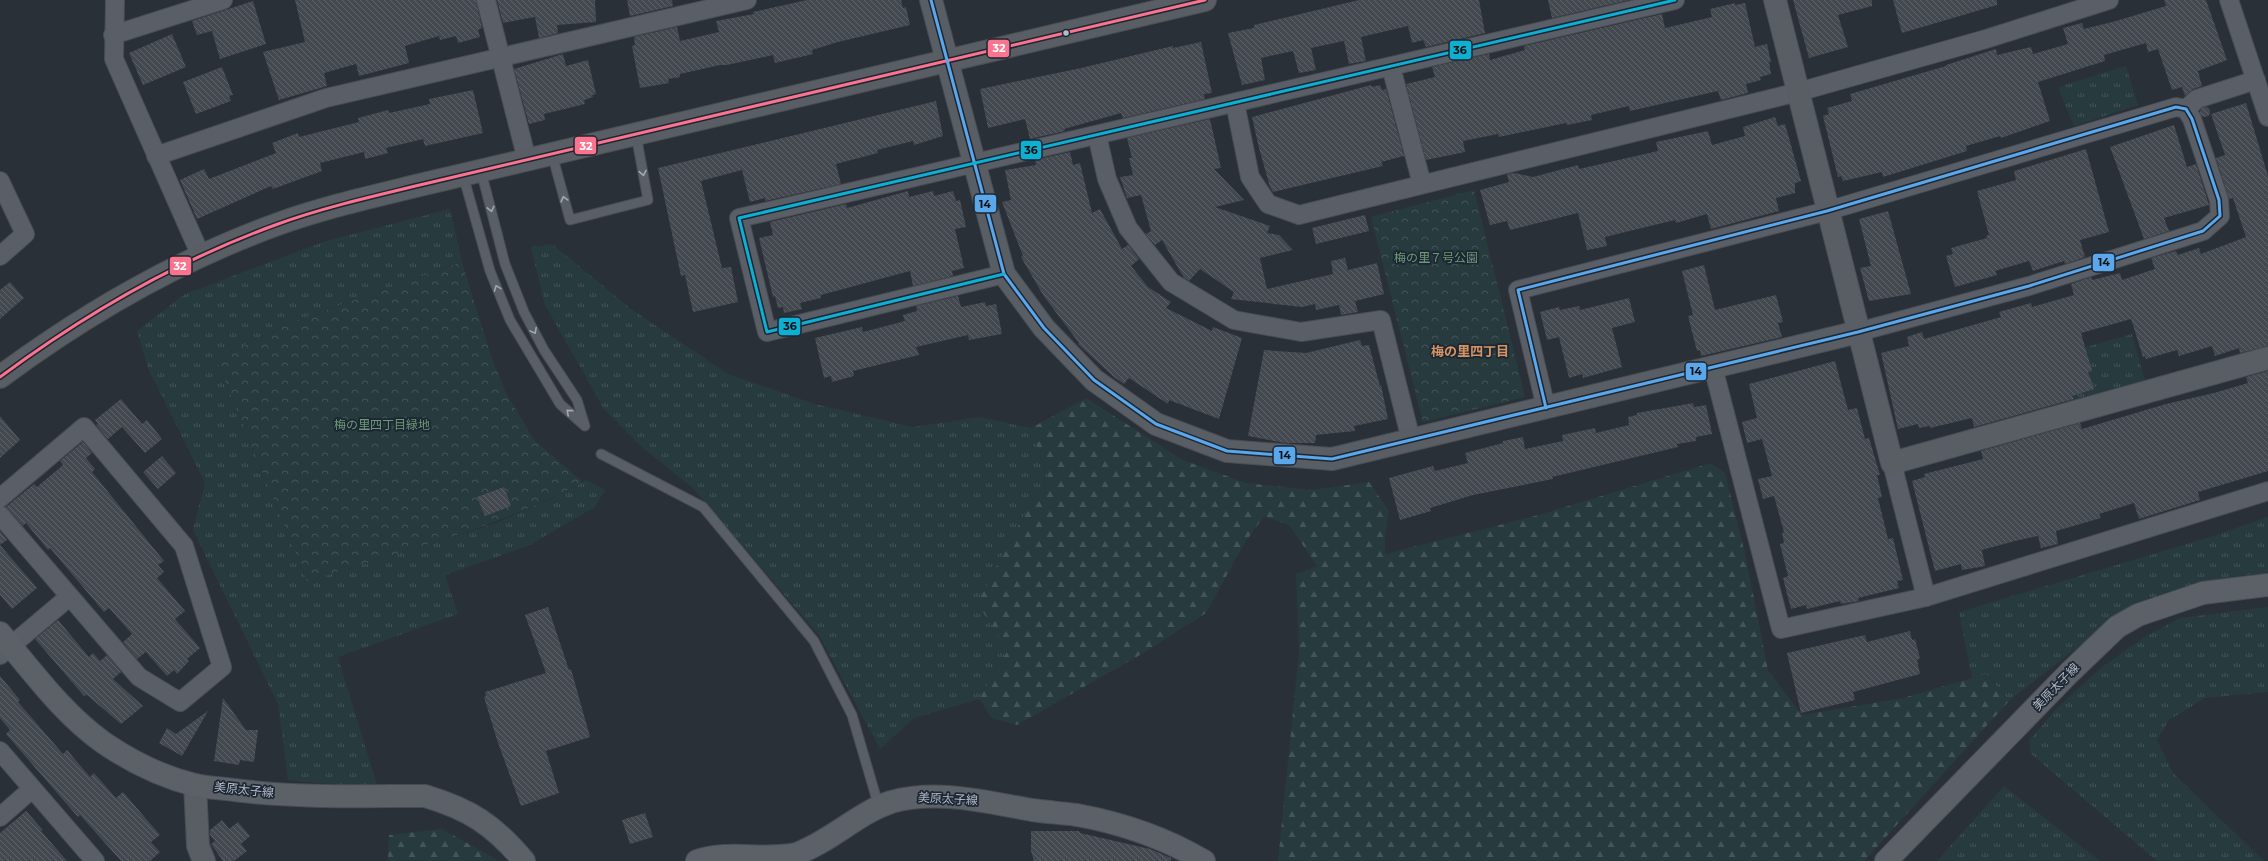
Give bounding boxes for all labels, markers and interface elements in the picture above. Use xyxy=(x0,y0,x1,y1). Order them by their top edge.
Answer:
unlabelled marker xyxy=(1061,28,1071,38)
line badge: 32 xyxy=(987,39,1010,58)
line badge: 36 xyxy=(1449,40,1472,60)
text: 32 xyxy=(992,41,1006,55)
text: 36 xyxy=(1452,43,1467,57)
line badge: 32 xyxy=(574,136,597,155)
text: 32 xyxy=(579,139,593,153)
line badge: 36 xyxy=(1020,140,1042,160)
text: 36 xyxy=(1023,143,1038,157)
one-way arrow xyxy=(639,170,647,177)
line badge: 14 xyxy=(974,194,997,213)
one-way arrow xyxy=(560,195,569,202)
text: 14 xyxy=(979,197,991,211)
one-way arrow xyxy=(486,205,495,212)
park label: 梅の里７号公園 xyxy=(1394,250,1478,265)
line badge: 14 xyxy=(2092,253,2115,272)
text: 14 xyxy=(2098,255,2110,269)
line badge: 32 xyxy=(169,256,192,276)
text: 32 xyxy=(173,259,187,273)
one-way arrow xyxy=(493,284,501,291)
line badge: 36 xyxy=(778,317,801,336)
text: 36 xyxy=(782,319,797,333)
one-way arrow xyxy=(529,327,537,334)
district label: 梅の里四丁目 xyxy=(1431,343,1509,359)
line badge: 14 xyxy=(1685,362,1707,381)
text: 14 xyxy=(1690,364,1702,378)
one-way arrow xyxy=(566,409,574,416)
park label: 梅の里四丁目緑地 xyxy=(334,417,430,432)
line badge: 14 xyxy=(1273,446,1296,465)
text: 14 xyxy=(1279,448,1291,462)
street label: 美原太子線 xyxy=(2029,660,2082,713)
street label: 美原太子線 xyxy=(213,779,275,800)
street label: 美原太子線 xyxy=(918,789,978,808)

